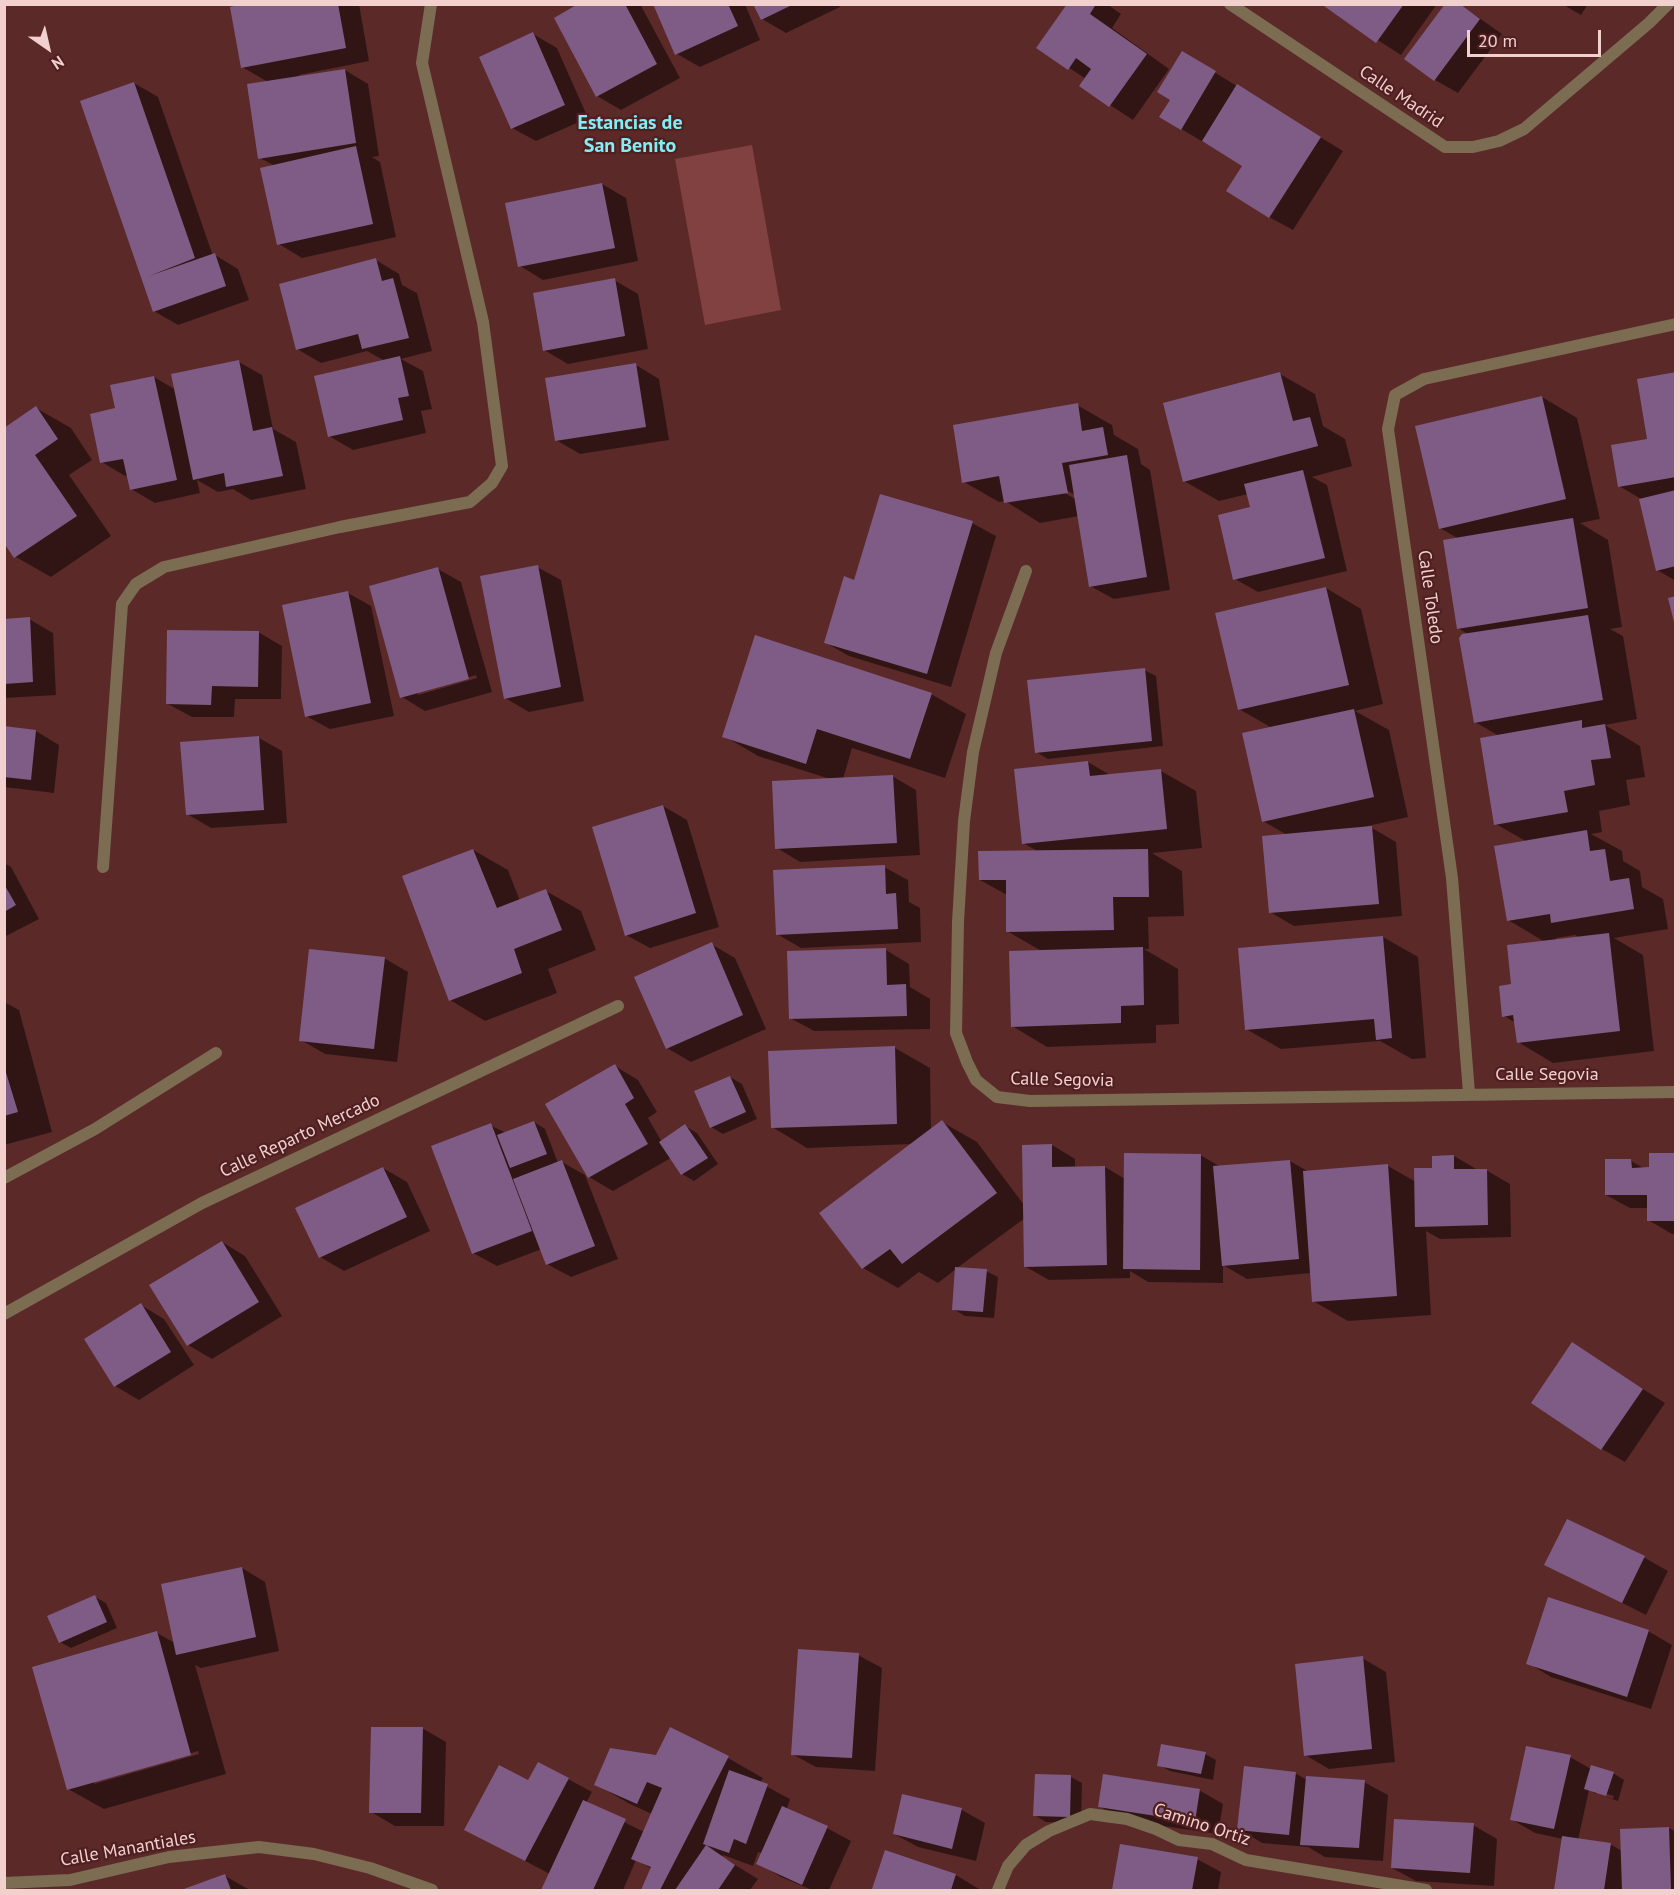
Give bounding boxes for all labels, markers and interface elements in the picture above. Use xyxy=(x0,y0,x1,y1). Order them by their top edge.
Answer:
north arrow xyxy=(18,18,78,78)
scale bar xyxy=(1470,18,1604,56)
text: 20 m xyxy=(1478,29,1517,52)
text: N xyxy=(48,52,68,74)
street label: Calle Madrid xyxy=(1355,61,1447,133)
district label: Estancias de San Benito xyxy=(577,111,683,158)
street label: Calle Toledo xyxy=(1413,549,1447,645)
street label: Calle Segovia xyxy=(1495,1064,1599,1086)
street label: Calle Segovia xyxy=(1010,1068,1114,1092)
street label: Calle Reparto Mercado xyxy=(217,1089,383,1183)
street label: Camino Ortiz xyxy=(1151,1799,1253,1851)
street label: Calle Manantiales xyxy=(59,1826,197,1872)

